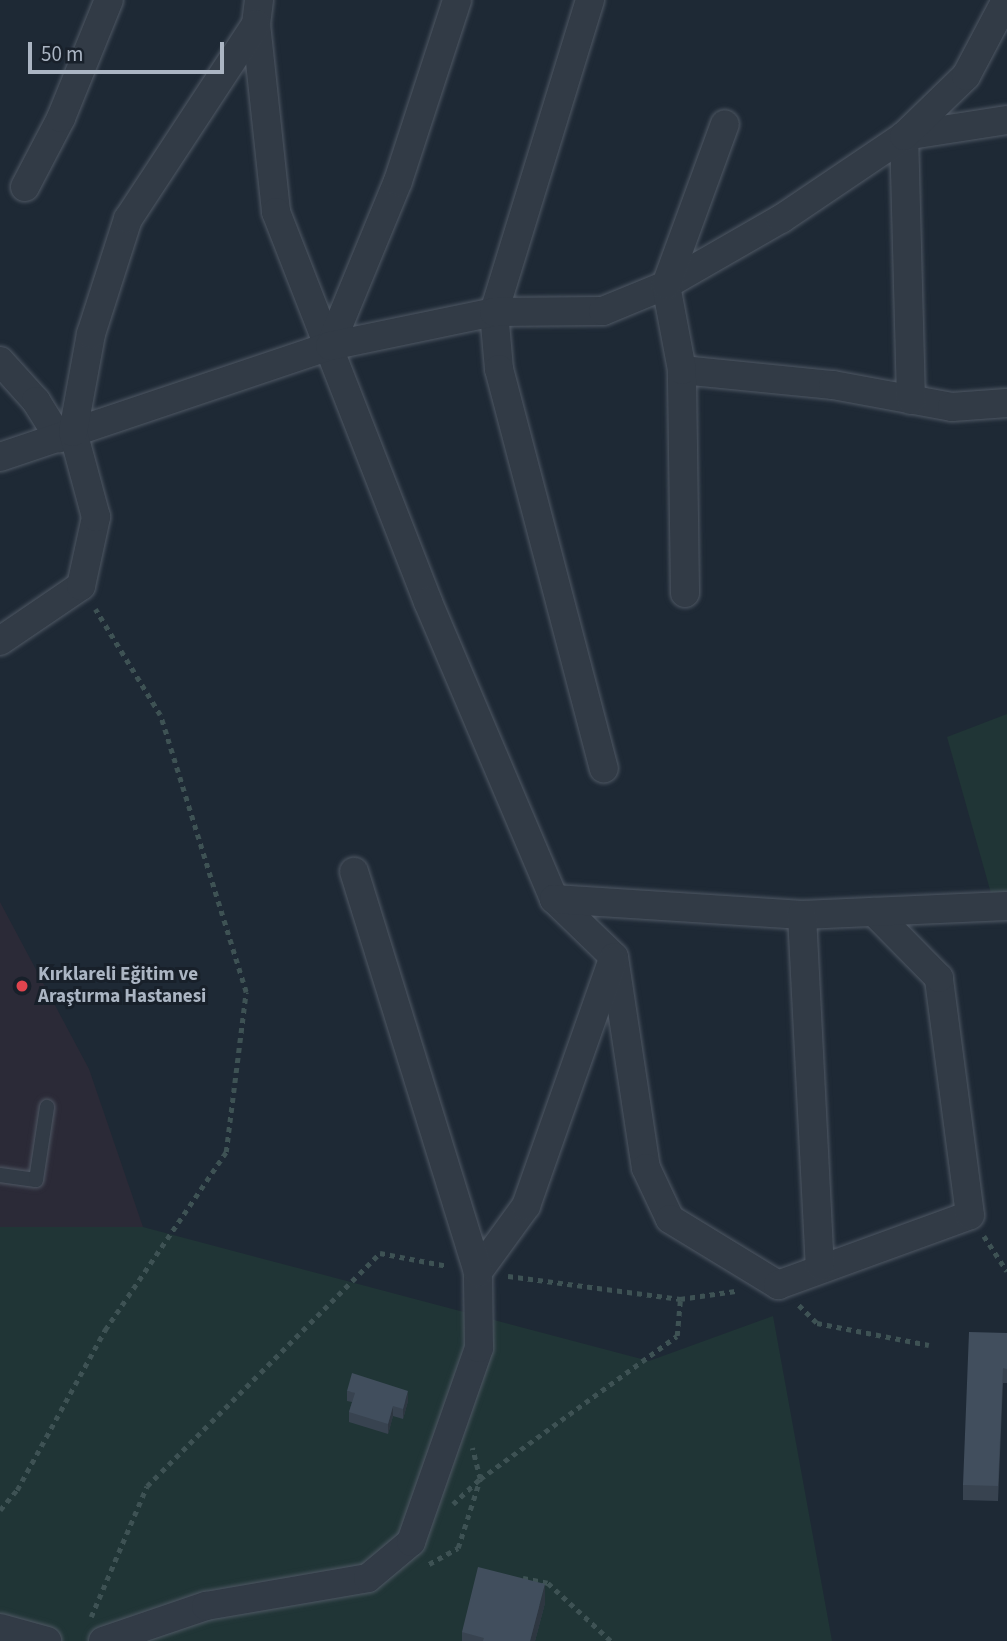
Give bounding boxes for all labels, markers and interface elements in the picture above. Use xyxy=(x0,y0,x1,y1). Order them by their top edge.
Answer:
scale bar xyxy=(32,28,228,72)
text: 50 m xyxy=(41,39,83,69)
place label: Kırklareli Eğitim ve Araştırma Hastanesi xyxy=(38,964,206,1008)
marker: Kırklareli Eğitim ve Araştırma Hastanesi xyxy=(12,976,32,996)

